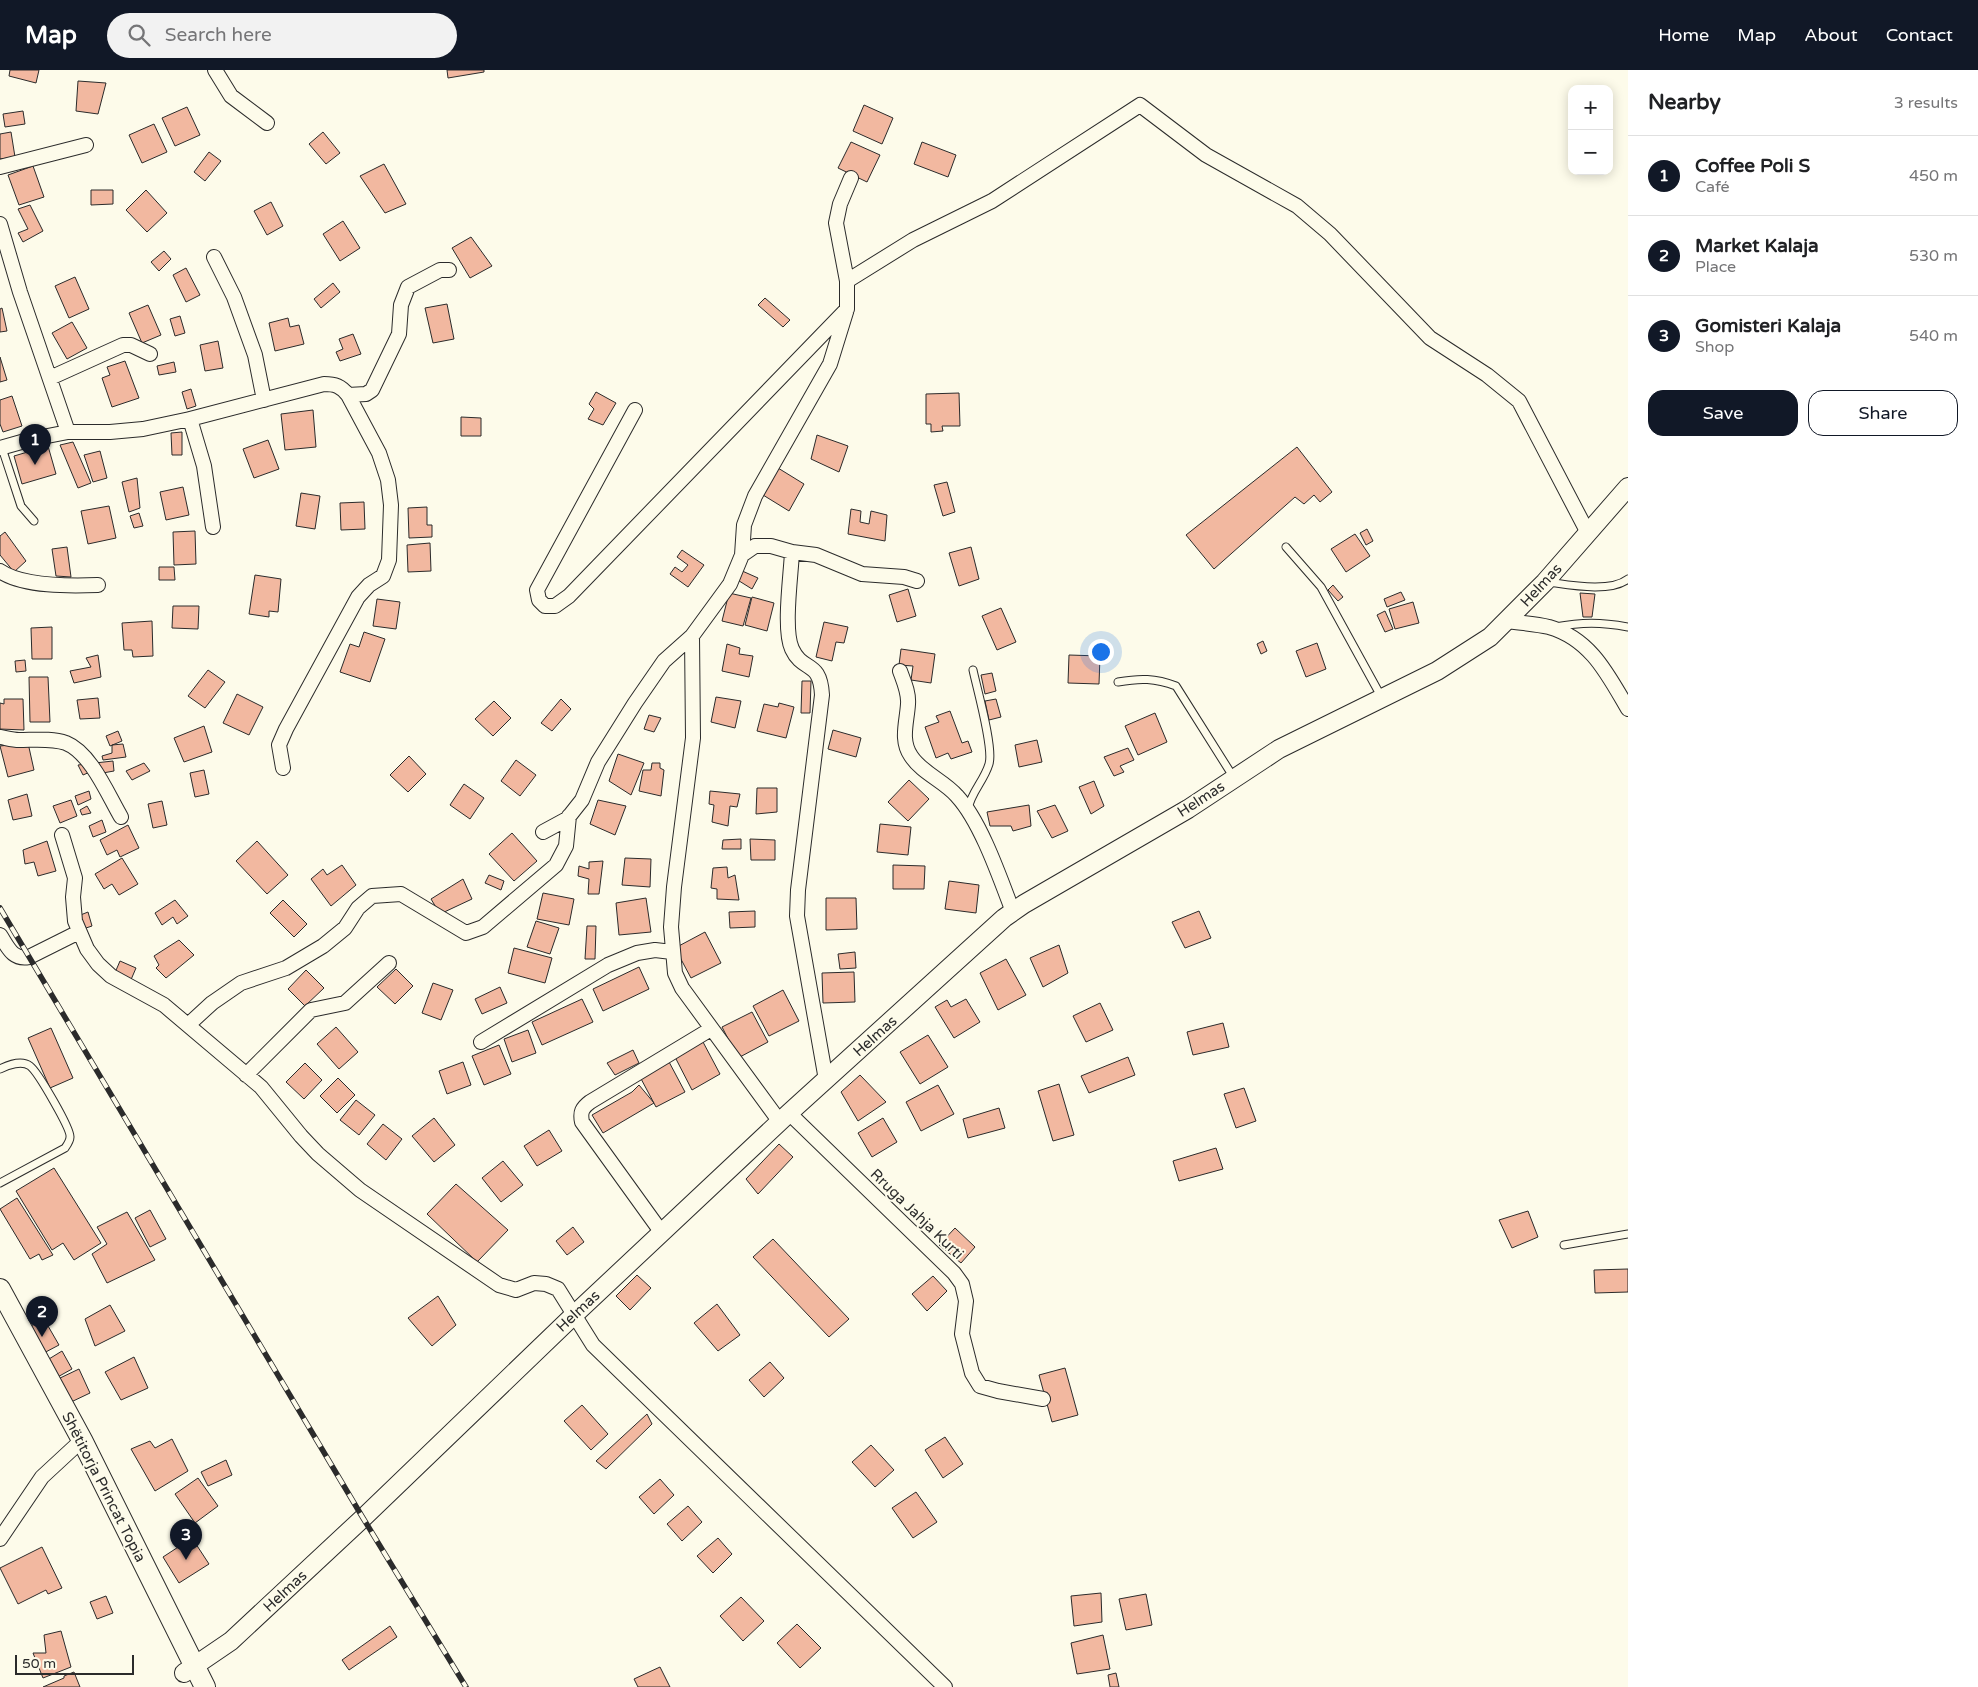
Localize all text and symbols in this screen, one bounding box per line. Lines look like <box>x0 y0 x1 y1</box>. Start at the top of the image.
search box <box>107 13 457 58</box>
text: Map <box>25 21 77 50</box>
icon: search <box>125 21 153 49</box>
text: Search here <box>165 24 272 46</box>
text: Home <box>1658 24 1709 46</box>
text: Map <box>1737 24 1776 46</box>
text: About <box>1804 24 1858 46</box>
text: Contact <box>1886 24 1953 46</box>
map controls <box>1568 85 1613 175</box>
button: + <box>1568 85 1613 130</box>
text: Nearby <box>1648 90 1721 115</box>
text: 3 results <box>1894 93 1958 113</box>
button: − <box>1568 130 1613 175</box>
text: Coffee Poli S <box>1695 155 1810 177</box>
text: 1 <box>1659 166 1669 186</box>
text: 450 m <box>1909 166 1958 186</box>
text: Café <box>1695 177 1730 197</box>
text: Market Kalaja <box>1695 235 1819 257</box>
text: 2 <box>1659 246 1669 266</box>
text: 530 m <box>1909 246 1958 266</box>
text: Place <box>1695 257 1736 277</box>
text: Gomisteri Kalaja <box>1695 315 1841 337</box>
text: 3 <box>1659 326 1669 346</box>
text: 540 m <box>1909 326 1958 346</box>
text: Shop <box>1695 337 1734 357</box>
button: Save <box>1648 390 1798 436</box>
button: Share <box>1808 390 1958 436</box>
pin: 1 <box>19 424 51 465</box>
street label: Helmas <box>1516 560 1566 610</box>
your location <box>1088 639 1114 665</box>
street label: Helmas <box>1174 777 1228 821</box>
street label: Helmas <box>849 1012 901 1060</box>
street label: Rruga Jahja Kurti <box>867 1165 967 1263</box>
street label: Helmas <box>553 1286 603 1336</box>
pin: 2 <box>26 1296 58 1337</box>
street label: Shëtitorja Princat Topia <box>58 1409 150 1565</box>
pin: 3 <box>170 1519 202 1560</box>
street label: Helmas <box>260 1566 310 1616</box>
scale bar <box>15 1652 134 1675</box>
text: 50 m <box>22 1655 56 1672</box>

